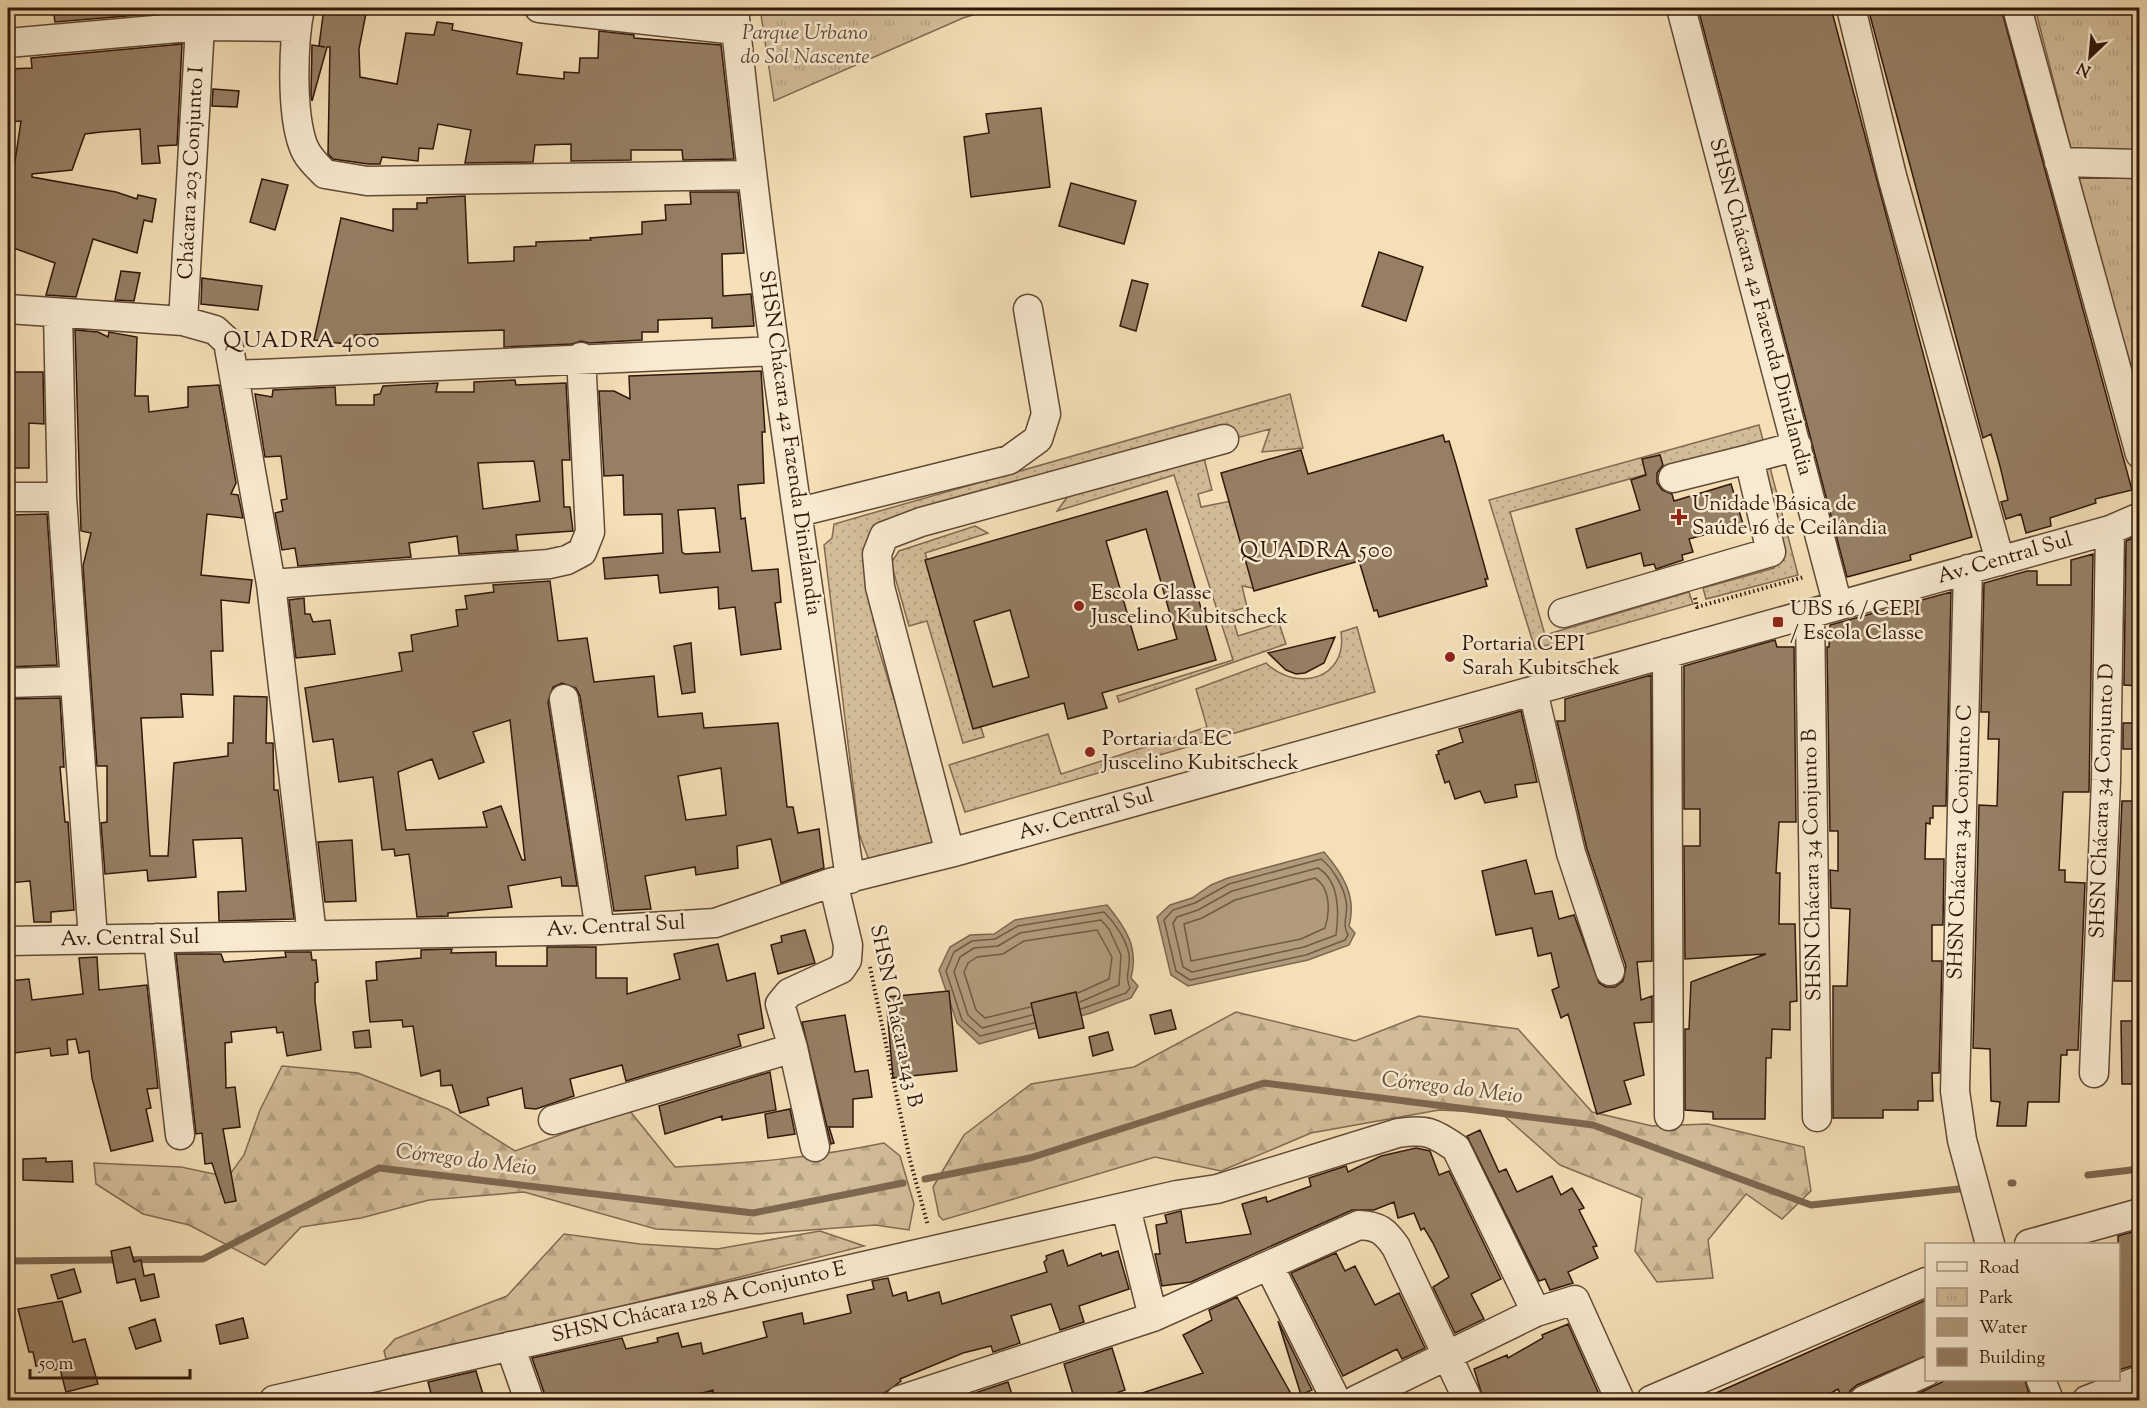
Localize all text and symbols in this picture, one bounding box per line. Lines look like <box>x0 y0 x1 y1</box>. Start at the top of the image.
park label: Parque Urbano do Sol Nascente <box>740 19 870 73</box>
north arrow <box>2060 27 2120 87</box>
text: N <box>2074 55 2095 81</box>
street label: Chácara 203 Conjunto I <box>171 66 213 280</box>
street label: SHSN Chácara 42 Fazenda Dinizlandia <box>1700 135 1820 479</box>
street label: SHSN Chácara 42 Fazenda Dinizlandia <box>750 269 828 618</box>
district label: QUADRA 400 <box>223 326 381 358</box>
place label: Unidade Básica de Saúde 16 de Ceilândia <box>1692 490 1888 544</box>
marker: Unidade Básica de Saúde 16 de Ceilândia <box>1670 508 1688 526</box>
street label: Av. Central Sul <box>1934 525 2076 593</box>
district label: QUADRA 500 <box>1240 536 1394 568</box>
place label: Escola Classe Juscelino Kubitscheck <box>1090 579 1288 633</box>
place label: UBS 16 / CEPI / Escola Classe <box>1790 595 1924 649</box>
marker: Escola Classe Juscelino Kubitscheck <box>1072 599 1086 613</box>
marker: UBS 16 / CEPI / Escola Classe <box>1771 615 1785 629</box>
place label: Portaria CEPI Sarah Kubitschek <box>1462 630 1621 684</box>
marker: Portaria CEPI Sarah Kubitschek <box>1443 650 1457 664</box>
street label: SHSN Chácara 34 Conjunto D <box>2083 663 2123 939</box>
street label: SHSN Chácara 34 Conjunto C <box>1941 704 1981 980</box>
place label: Portaria da EC Juscelino Kubitscheck <box>1101 725 1299 779</box>
street label: SHSN Chácara 34 Conjunto B <box>1796 729 1830 1001</box>
marker: Portaria da EC Juscelino Kubitscheck <box>1083 745 1097 759</box>
street label: Av. Central Sul <box>1015 781 1157 849</box>
street label: Av. Central Sul <box>546 908 687 946</box>
street label: SHSN Chácara 143 B <box>861 922 929 1110</box>
street label: Av. Central Sul <box>60 923 200 955</box>
water label: Córrego do Meio <box>1380 1064 1525 1114</box>
water label: Córrego do Meio <box>394 1136 539 1186</box>
legend <box>1925 1243 2120 1381</box>
street label: SHSN Chácara 128 A Conjunto E <box>549 1254 850 1352</box>
text: Road <box>1979 1256 2019 1282</box>
text: Park <box>1979 1286 2014 1312</box>
text: Water <box>1979 1316 2028 1342</box>
scale bar <box>30 1342 190 1380</box>
text: Building <box>1979 1346 2045 1372</box>
text: 50 m <box>38 1352 74 1378</box>

